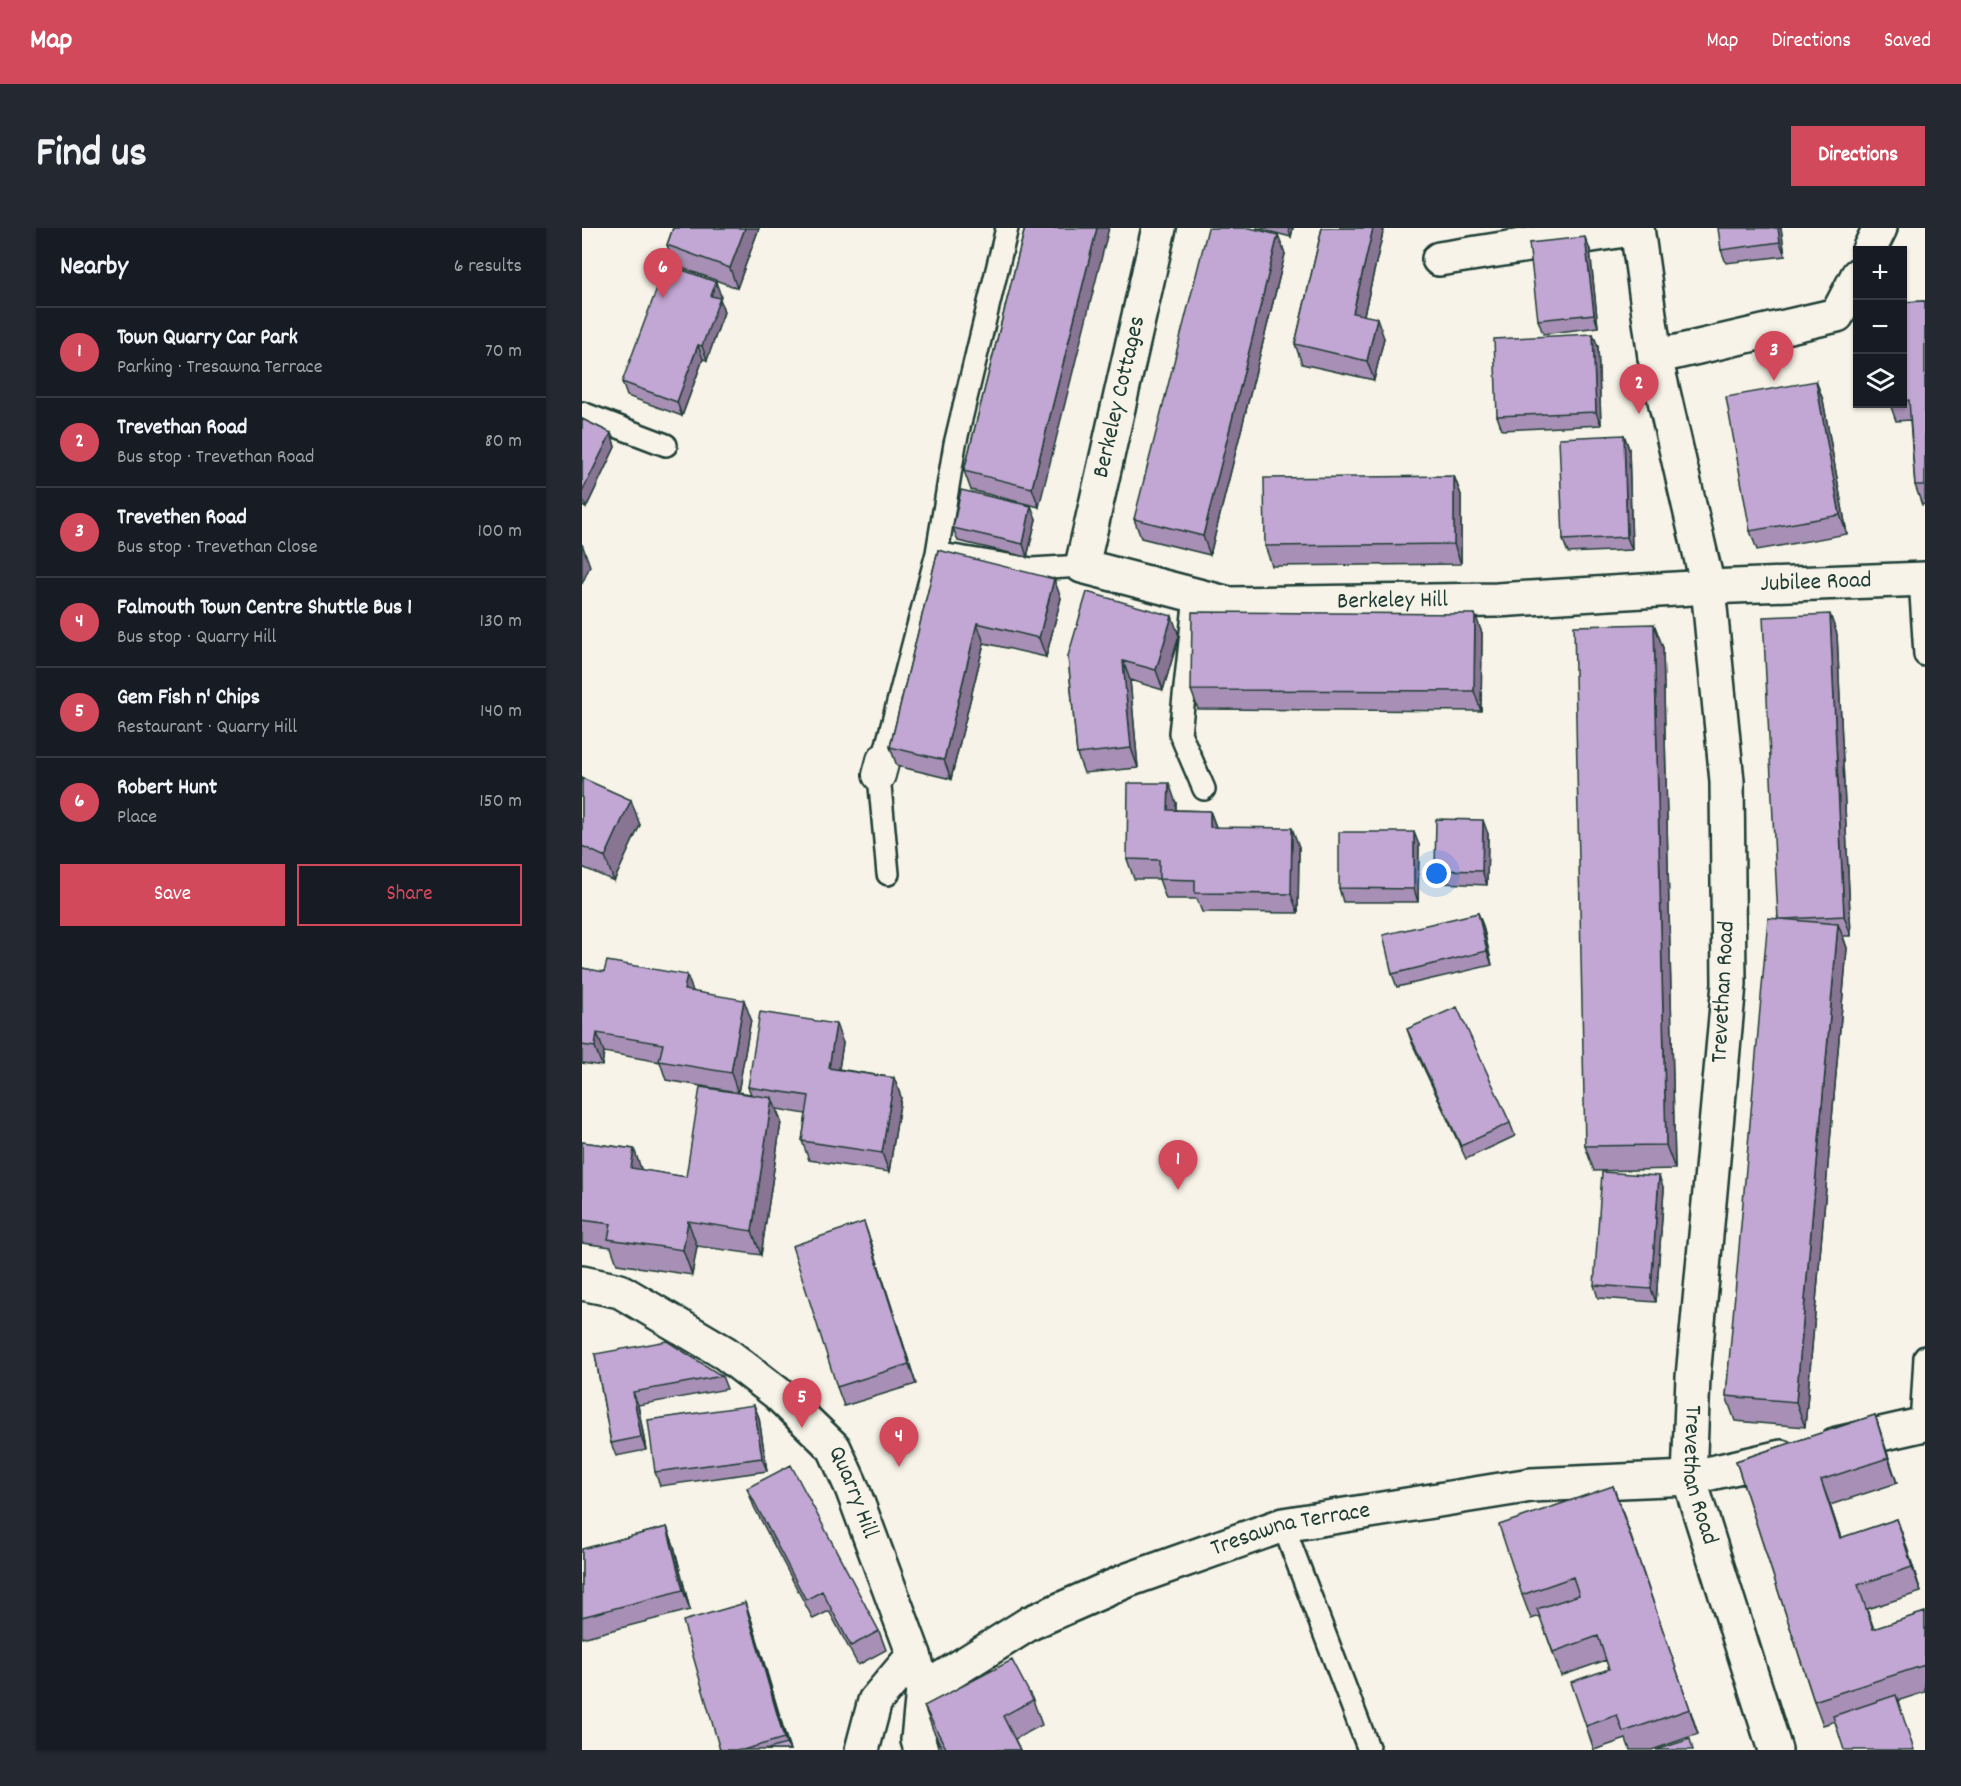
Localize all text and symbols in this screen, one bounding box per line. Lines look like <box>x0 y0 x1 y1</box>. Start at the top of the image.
text: Map <box>30 22 72 62</box>
text: Map <box>1707 27 1738 57</box>
text: Directions <box>1771 27 1851 57</box>
text: Saved <box>1884 27 1931 57</box>
text: Find us <box>36 126 147 186</box>
button: Directions <box>1791 126 1925 186</box>
map controls <box>1853 246 1907 408</box>
button: + <box>1853 246 1907 300</box>
pin: 6 <box>644 248 682 298</box>
text: Nearby <box>60 249 128 286</box>
text: 6 results <box>454 253 522 281</box>
button: − <box>1853 300 1907 354</box>
street label: Berkeley Cottages <box>1085 313 1155 481</box>
text: Town Quarry Car Park <box>117 323 298 354</box>
pin: 3 <box>1754 332 1794 381</box>
text: 1 <box>77 338 82 366</box>
text: 70 m <box>485 338 522 366</box>
text: Parking · Tresawna Terrace <box>117 354 322 382</box>
button: layers <box>1853 354 1907 408</box>
pin: 2 <box>1620 364 1658 414</box>
text: Trevethan Road <box>117 413 247 444</box>
text: 2 <box>75 428 84 456</box>
text: 80 m <box>485 428 522 456</box>
text: Bus stop · Trevethan Road <box>117 444 314 472</box>
text: Trevethen Road <box>117 503 247 534</box>
text: 3 <box>75 518 84 546</box>
text: 100 m <box>478 518 522 546</box>
text: Bus stop · Trevethan Close <box>117 534 318 562</box>
street label: Jubilee Road <box>1760 564 1872 602</box>
street label: Berkeley Hill <box>1337 584 1448 619</box>
text: Falmouth Town Centre Shuttle Bus 1 <box>117 593 412 624</box>
text: 4 <box>75 608 84 636</box>
text: 130 m <box>480 608 522 636</box>
text: Bus stop · Quarry Hill <box>117 624 276 652</box>
text: Gem Fish n' Chips <box>117 683 260 714</box>
text: 5 <box>75 698 84 726</box>
text: 140 m <box>480 698 522 726</box>
text: Restaurant · Quarry Hill <box>117 714 297 742</box>
text: Robert Hunt <box>117 773 217 804</box>
text: 6 <box>75 788 84 816</box>
text: 150 m <box>479 788 522 816</box>
text: Place <box>117 804 157 832</box>
your location <box>1422 859 1451 888</box>
button: Save <box>60 864 285 926</box>
button: Share <box>297 864 522 926</box>
street label: Trevethan Road <box>1703 920 1745 1064</box>
pin: 1 <box>1158 1140 1198 1190</box>
pin: 5 <box>782 1378 822 1428</box>
street label: Trevethan Road <box>1672 1404 1726 1549</box>
pin: 4 <box>880 1418 918 1467</box>
street label: Quarry Hill <box>819 1441 886 1544</box>
street label: Tresawna Terrace <box>1206 1494 1372 1566</box>

